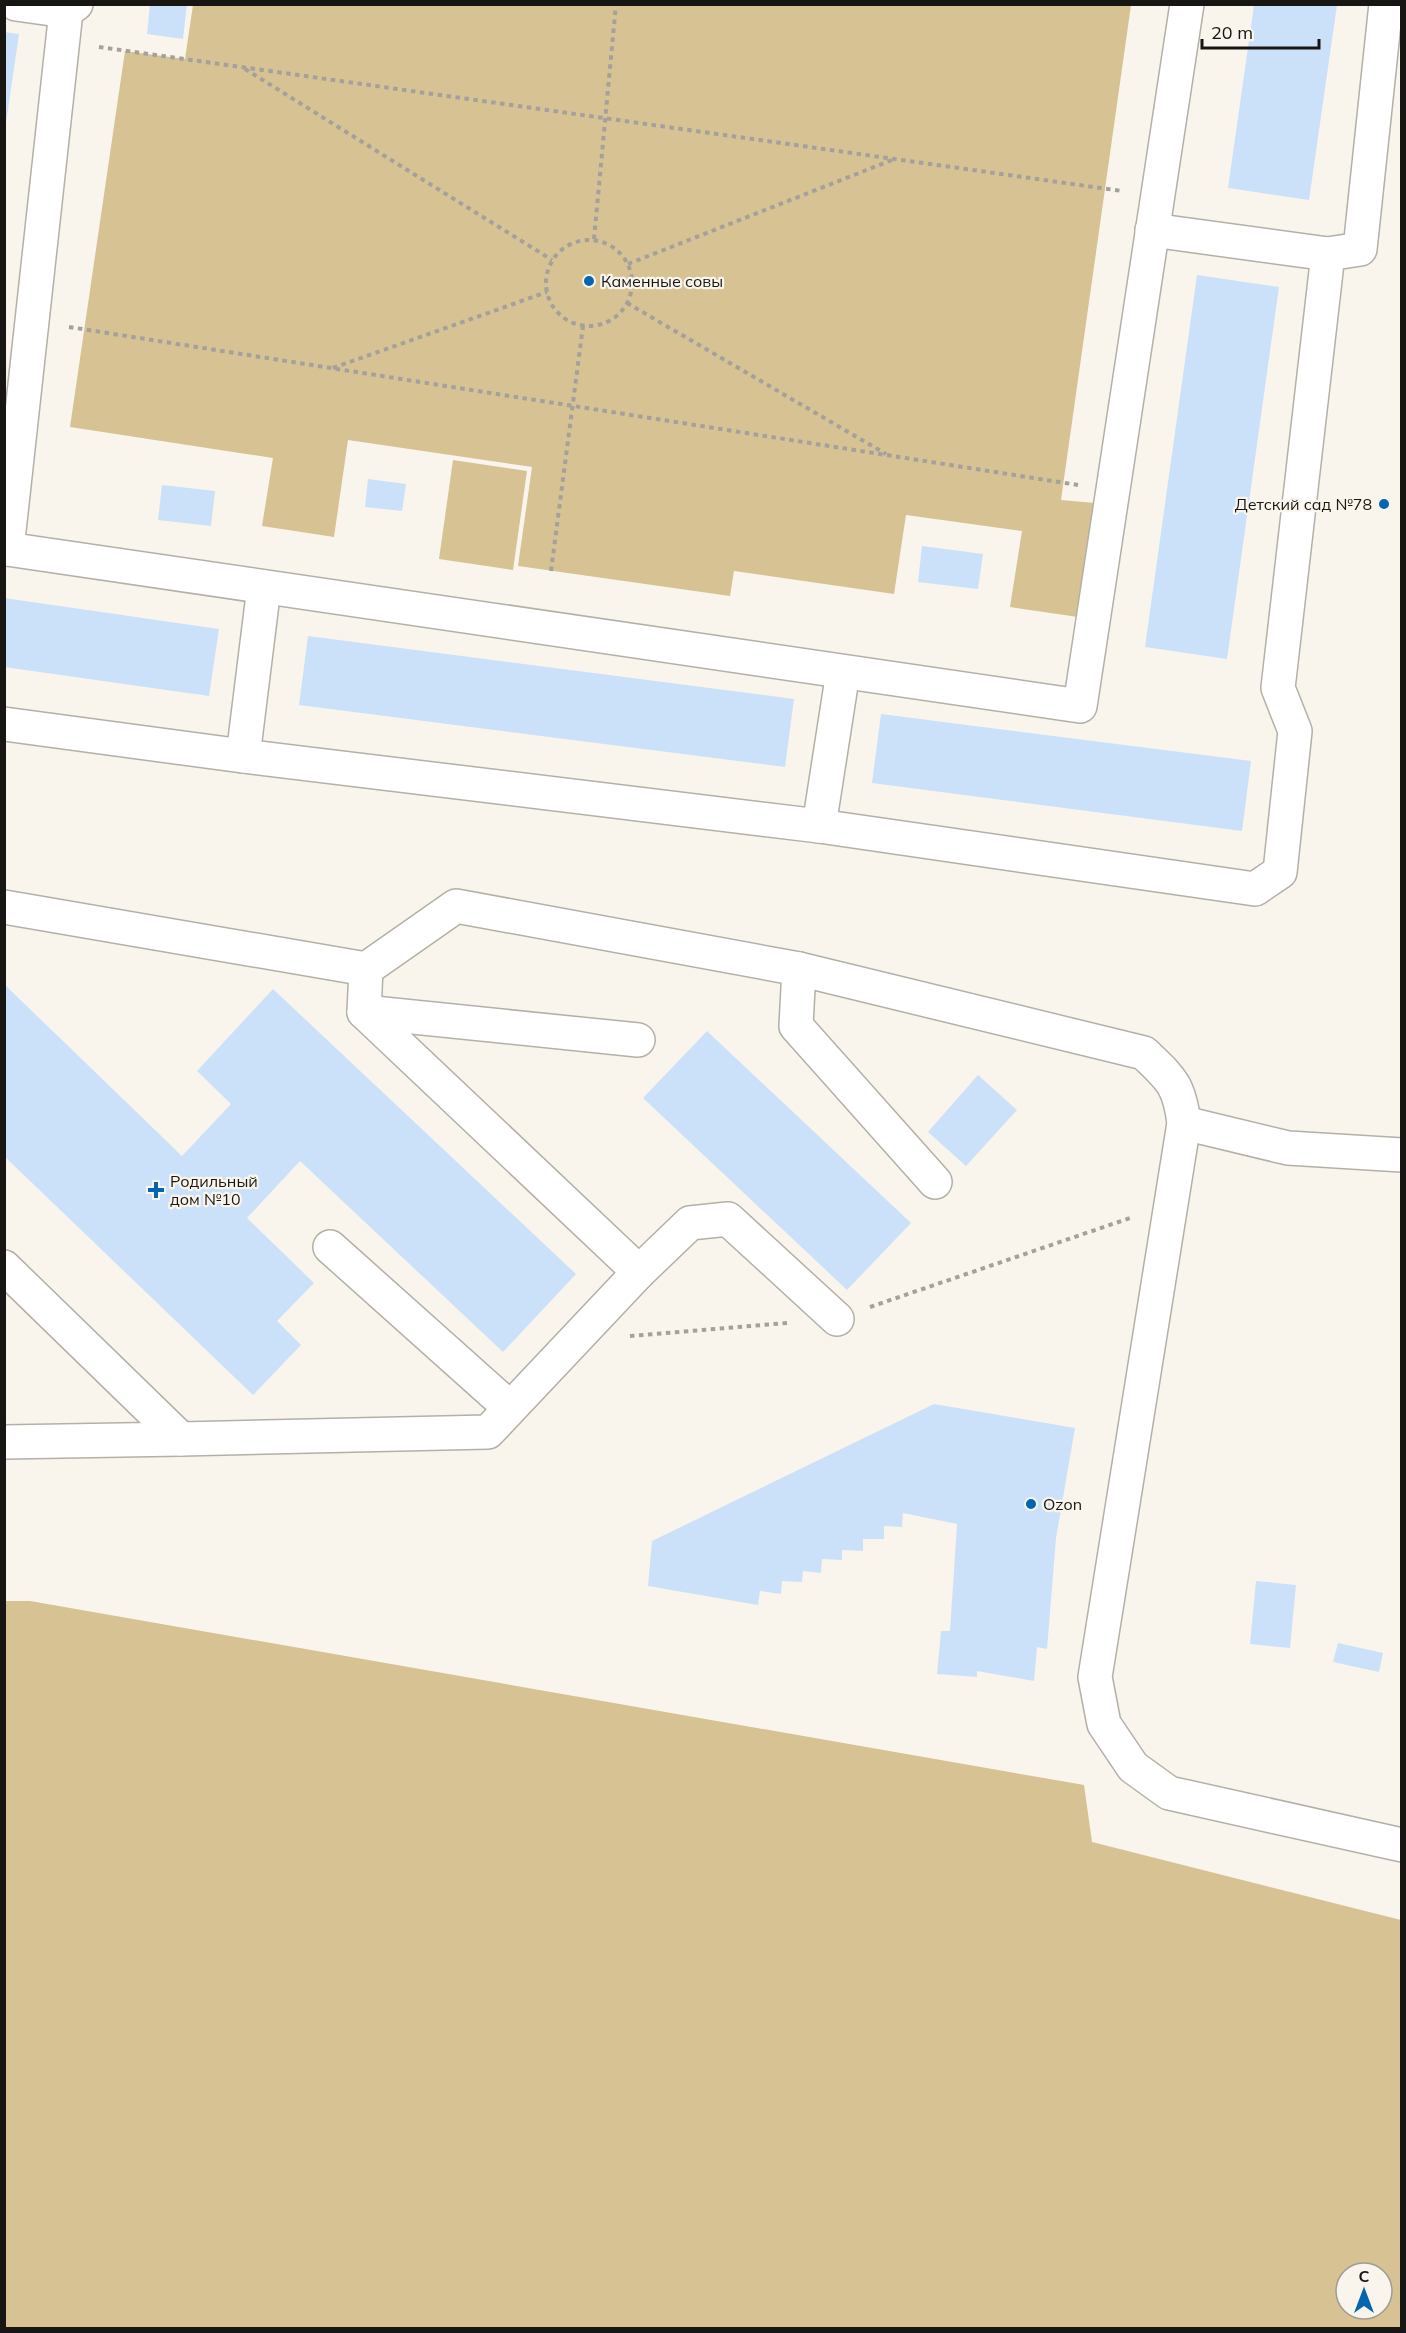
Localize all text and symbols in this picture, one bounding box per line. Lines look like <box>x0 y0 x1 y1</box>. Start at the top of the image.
scale bar <box>1202 12 1319 50</box>
text: 20 m <box>1211 21 1253 44</box>
place label: Каменные совы <box>601 271 723 291</box>
marker: Каменные совы <box>582 274 596 288</box>
place label: Детский сад №78 <box>1235 494 1372 514</box>
marker: Детский сад №78 <box>1377 497 1391 511</box>
place label: Родильный дом №10 <box>170 1171 258 1209</box>
marker: Родильный дом №10 <box>147 1181 165 1199</box>
place label: Ozon <box>1043 1494 1082 1514</box>
marker: Ozon <box>1024 1497 1038 1511</box>
north arrow <box>1334 2261 1394 2321</box>
text: С <box>1359 2266 1370 2286</box>

